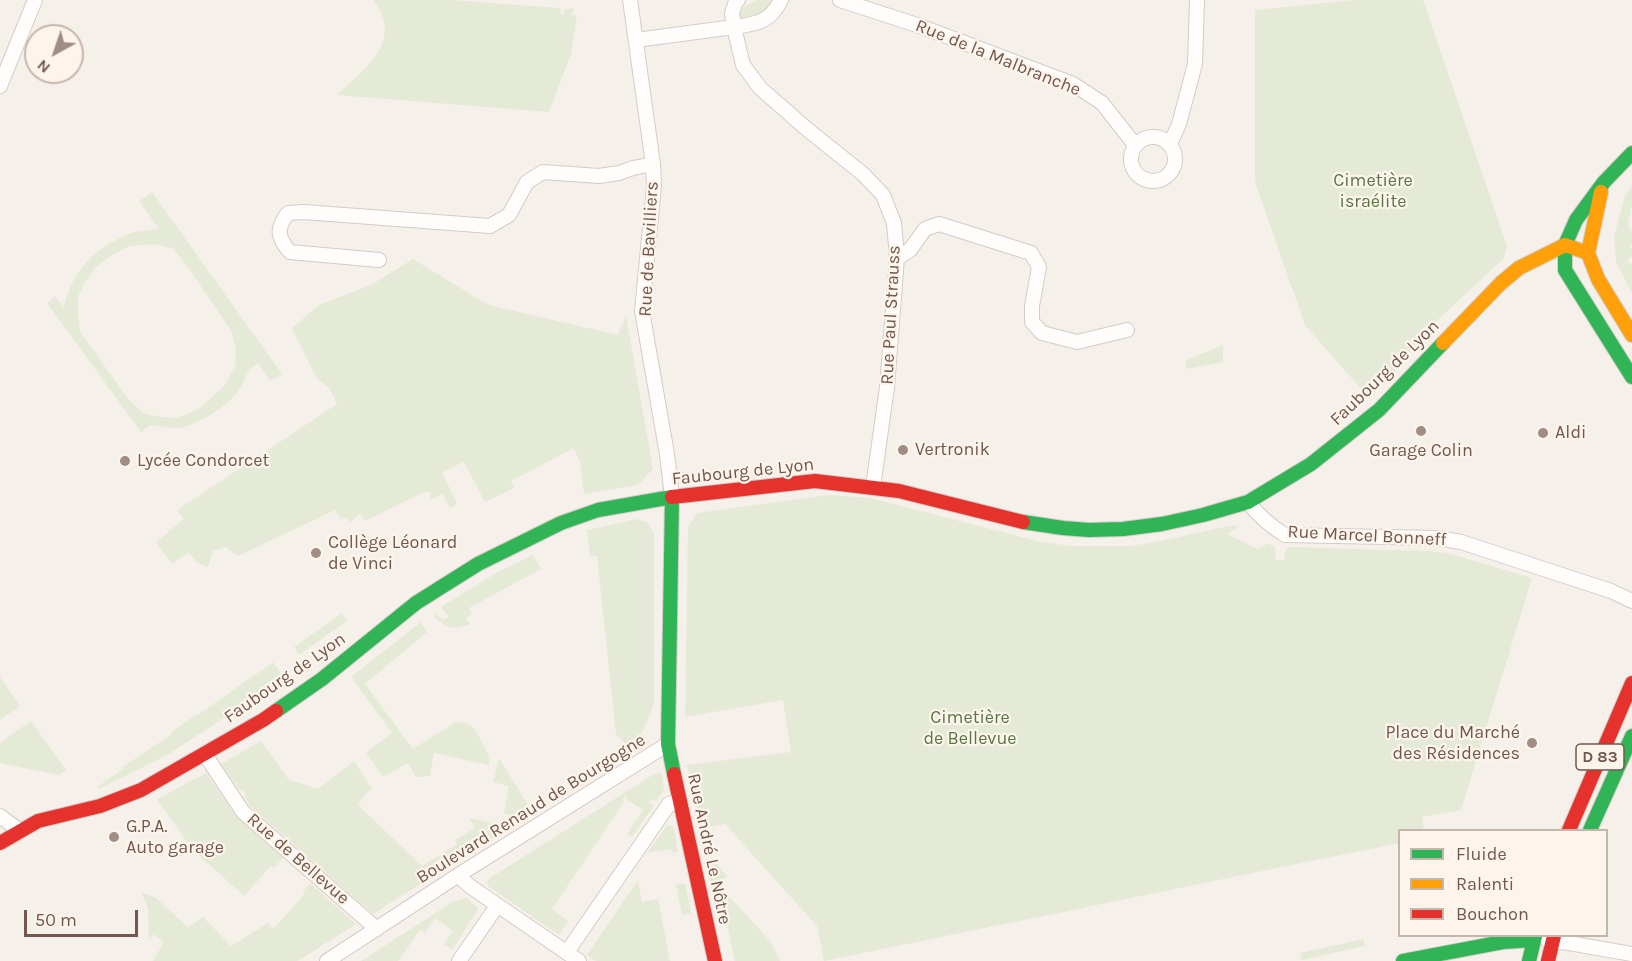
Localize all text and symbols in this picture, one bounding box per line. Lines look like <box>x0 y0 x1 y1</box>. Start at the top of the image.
street label: Rue de la Malbranche <box>912 15 1084 101</box>
north arrow <box>24 24 84 84</box>
text: N <box>33 56 54 78</box>
park label: Cimetière israélite <box>1333 170 1413 213</box>
street label: Rue de Bavilliers <box>635 181 663 317</box>
street label: Rue Paul Strauss <box>877 245 905 385</box>
street label: Faubourg de Lyon <box>1326 316 1444 430</box>
place label: Aldi <box>1555 422 1586 444</box>
marker: Garage Colin <box>1414 424 1428 438</box>
marker: Aldi <box>1536 426 1550 440</box>
place label: Vertronik <box>915 439 990 461</box>
place label: Garage Colin <box>1369 440 1473 462</box>
marker: Vertronik <box>896 443 910 457</box>
place label: Lycée Condorcet <box>137 450 269 472</box>
marker: Lycée Condorcet <box>118 454 132 468</box>
street label: Faubourg de Lyon <box>671 454 815 490</box>
street label: Rue Marcel Bonneff <box>1287 521 1447 551</box>
place label: Collège Léonard de Vinci <box>328 532 457 574</box>
marker: Collège Léonard de Vinci <box>309 546 323 560</box>
street label: Faubourg de Lyon <box>220 628 350 728</box>
park label: Cimetière de Bellevue <box>923 707 1017 750</box>
place label: Place du Marché des Résidences <box>1385 722 1520 764</box>
street label: Boulevard Renaud de Bourgogne <box>412 729 650 889</box>
marker: Place du Marché des Résidences <box>1525 736 1539 750</box>
road number: D 83 <box>1576 744 1624 770</box>
street label: Rue André Le Nôtre <box>682 771 736 927</box>
street label: Rue de Bellevue <box>242 809 354 909</box>
place label: G.P.A. Auto garage <box>126 816 224 858</box>
legend <box>1398 829 1608 937</box>
marker: G.P.A. Auto garage <box>107 830 121 844</box>
text: Fluide <box>1456 843 1507 865</box>
text: Ralenti <box>1456 873 1514 895</box>
scale bar <box>27 898 141 936</box>
text: Bouchon <box>1456 903 1529 925</box>
text: 50 m <box>35 909 77 931</box>

